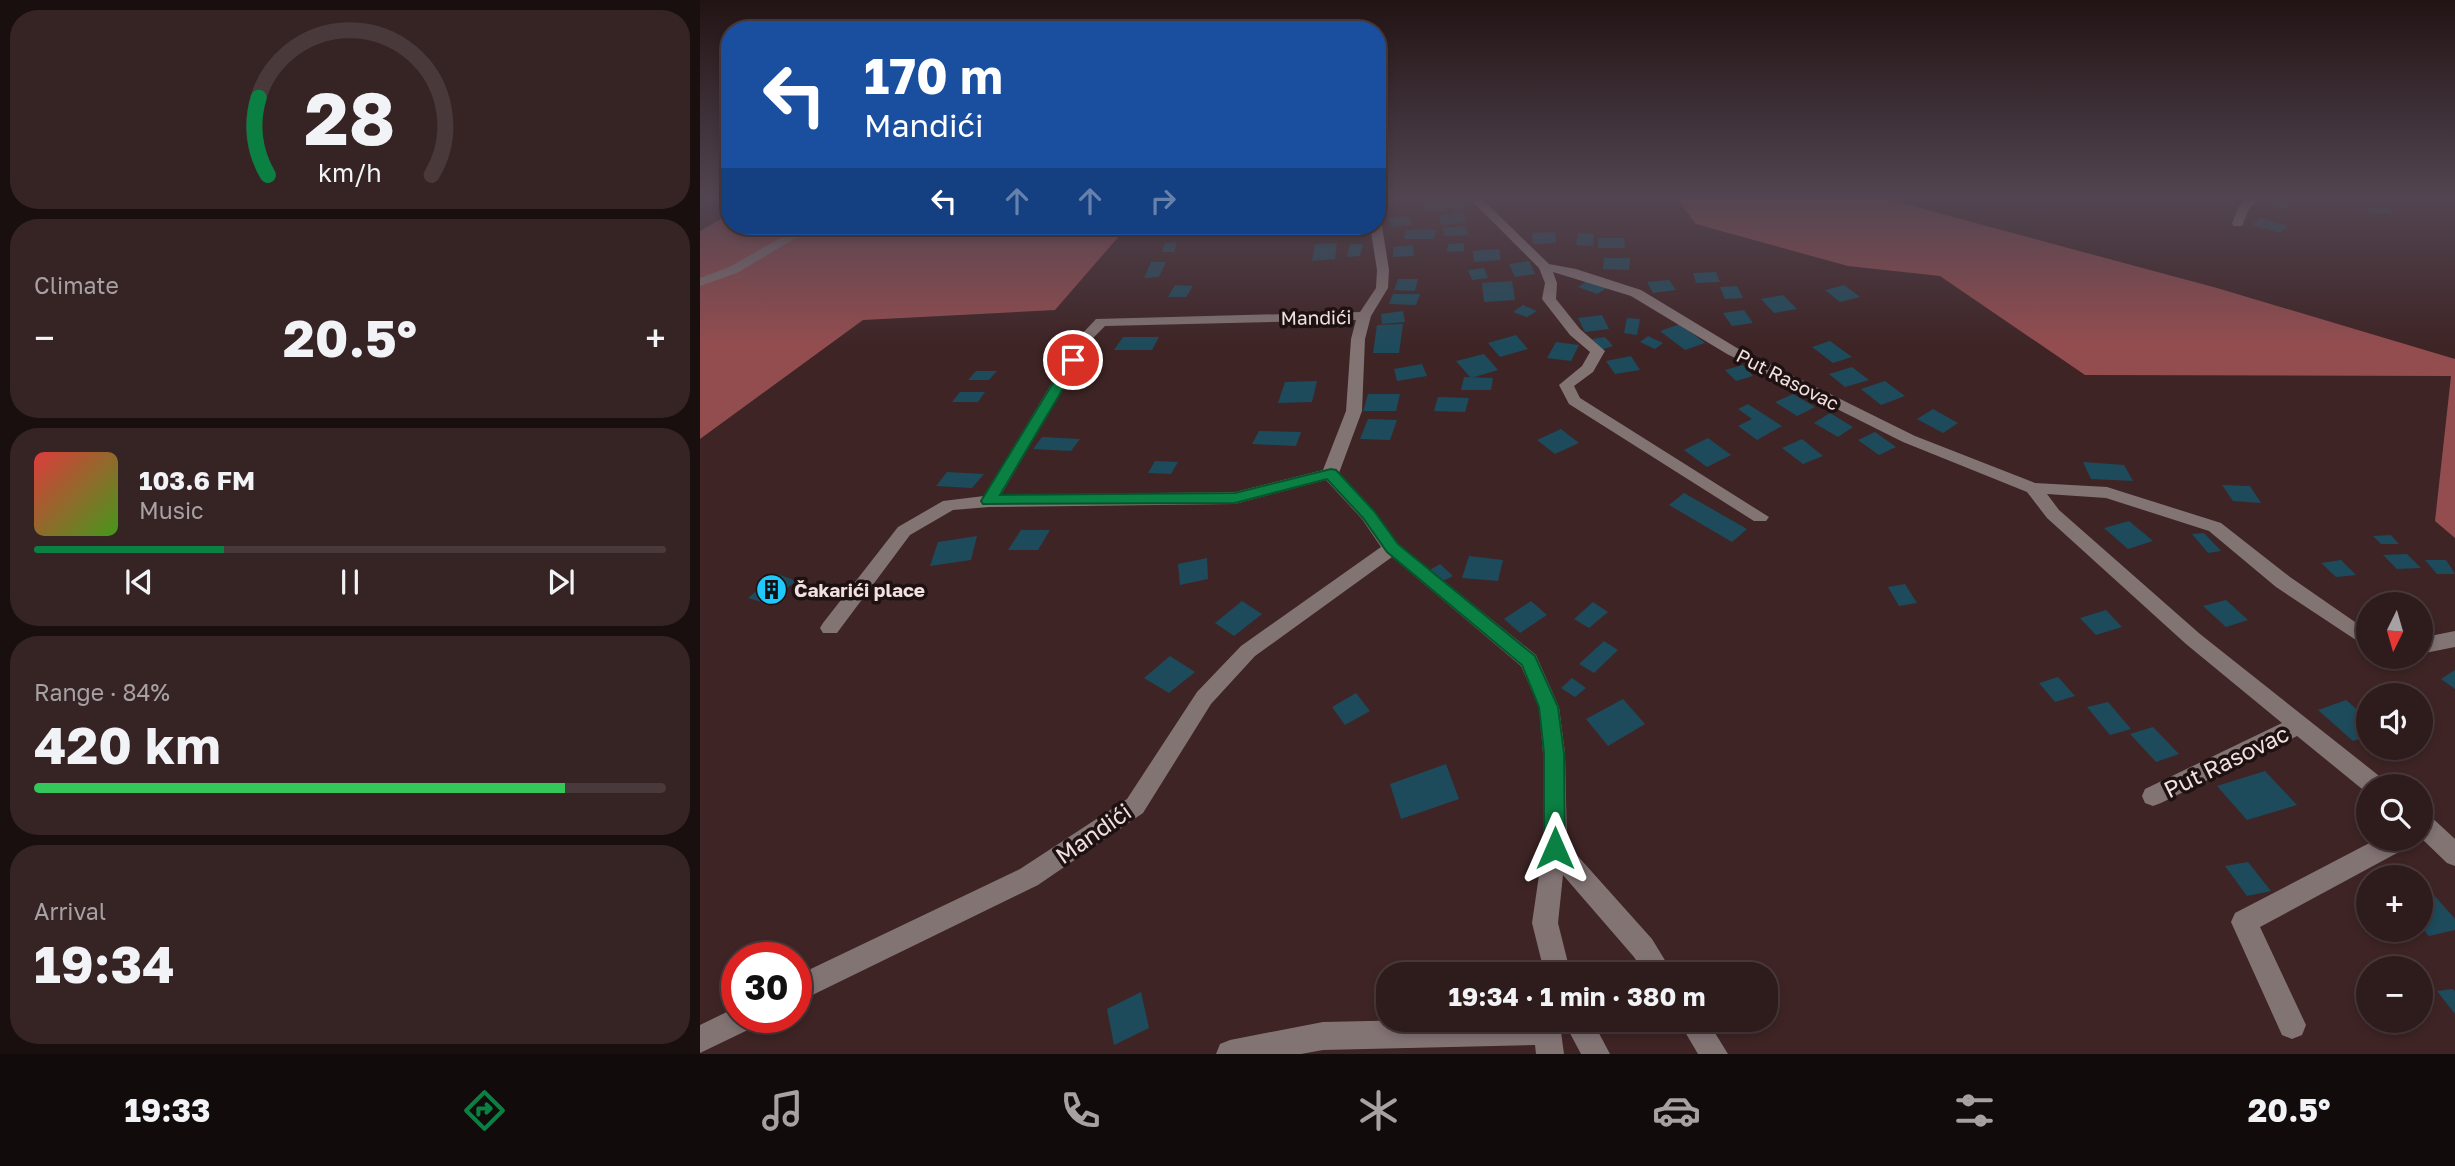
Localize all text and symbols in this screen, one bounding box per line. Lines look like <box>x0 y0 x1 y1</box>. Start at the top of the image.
text: 170 m <box>864 46 1003 105</box>
icon: left <box>749 49 840 140</box>
text: 28 <box>305 75 396 162</box>
text: Mandići <box>864 106 984 144</box>
text: km/h <box>318 157 382 188</box>
icon: left <box>925 182 963 220</box>
icon: ahead <box>998 182 1036 220</box>
icon: ahead <box>1071 182 1109 220</box>
icon: right <box>1144 182 1182 220</box>
text: Climate <box>34 271 119 299</box>
street label: Mandići <box>1280 305 1352 329</box>
text: 20.5° <box>283 306 417 368</box>
text: − <box>34 315 55 360</box>
text: + <box>645 315 666 360</box>
pin <box>1043 330 1103 390</box>
icon: arrive <box>1054 341 1092 379</box>
street label: Put Rasovac <box>1733 343 1843 415</box>
text: 103.6 FM <box>139 465 255 496</box>
text: Music <box>139 496 204 524</box>
icon: previous <box>120 563 158 601</box>
icon: pause <box>331 563 369 601</box>
icon: next <box>542 563 580 601</box>
building icon: Čakarići place <box>754 572 788 606</box>
place label: Čakarići place <box>794 578 925 601</box>
north arrow <box>2356 592 2432 668</box>
map controls <box>2356 592 2433 1033</box>
text: Range · 84% <box>34 678 170 706</box>
button: sound <box>2356 683 2433 760</box>
text: 420 km <box>34 713 221 775</box>
street label: Put Rasovac <box>2159 719 2293 803</box>
button: search <box>2356 774 2433 851</box>
street label: Mandići <box>1050 797 1136 869</box>
position arrow <box>1518 811 1592 885</box>
button: + <box>2356 865 2433 942</box>
text: Arrival <box>34 897 106 925</box>
text: 19:34 <box>34 932 175 994</box>
speed limit sign: 30 <box>721 942 812 1033</box>
button: − <box>2356 956 2433 1033</box>
text: 19:34 · 1 min · 380 m <box>1448 981 1706 1012</box>
icon: directions <box>460 1086 509 1135</box>
icon: music <box>758 1086 807 1135</box>
icon: phone <box>1056 1086 1105 1135</box>
icon: climate <box>1354 1086 1403 1135</box>
icon: car <box>1652 1086 1701 1135</box>
icon: filters <box>1950 1086 1999 1135</box>
text: 19:33 <box>125 1091 211 1129</box>
text: 20.5° <box>2248 1091 2330 1129</box>

